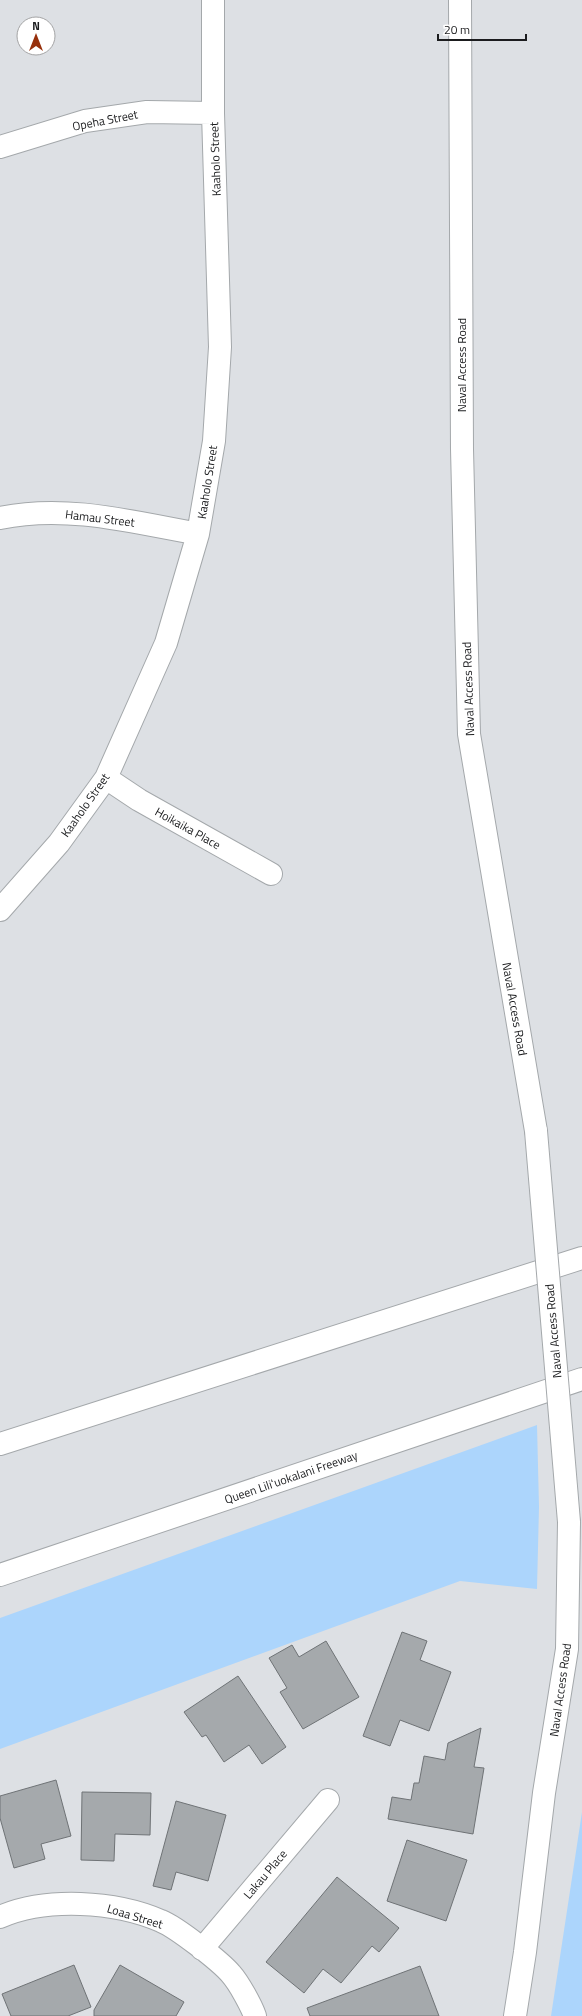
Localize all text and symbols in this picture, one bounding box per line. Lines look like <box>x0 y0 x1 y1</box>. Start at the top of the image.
north arrow <box>16 16 56 56</box>
scale bar <box>438 16 526 42</box>
text: N <box>32 18 40 34</box>
text: 20 m <box>444 20 470 39</box>
street label: Opeha Street <box>71 104 140 136</box>
street label: Kaaholo Street <box>204 121 226 196</box>
street label: Naval Access Road <box>452 318 471 412</box>
street label: Kaaholo Street <box>192 443 222 520</box>
street label: Hamau Street <box>64 504 137 532</box>
street label: Naval Access Road <box>457 641 479 737</box>
street label: Kaaholo Street <box>56 768 115 841</box>
street label: Hoikaika Place <box>152 802 224 854</box>
street label: Naval Access Road <box>497 961 533 1057</box>
street label: Naval Access Road <box>539 1283 567 1379</box>
street label: Queen Liliʻuokalani Freeway <box>222 1445 360 1509</box>
street label: Naval Access Road <box>544 1642 576 1738</box>
street label: Lakau Place <box>239 1845 291 1903</box>
street label: Loaa Street <box>105 1898 166 1934</box>

